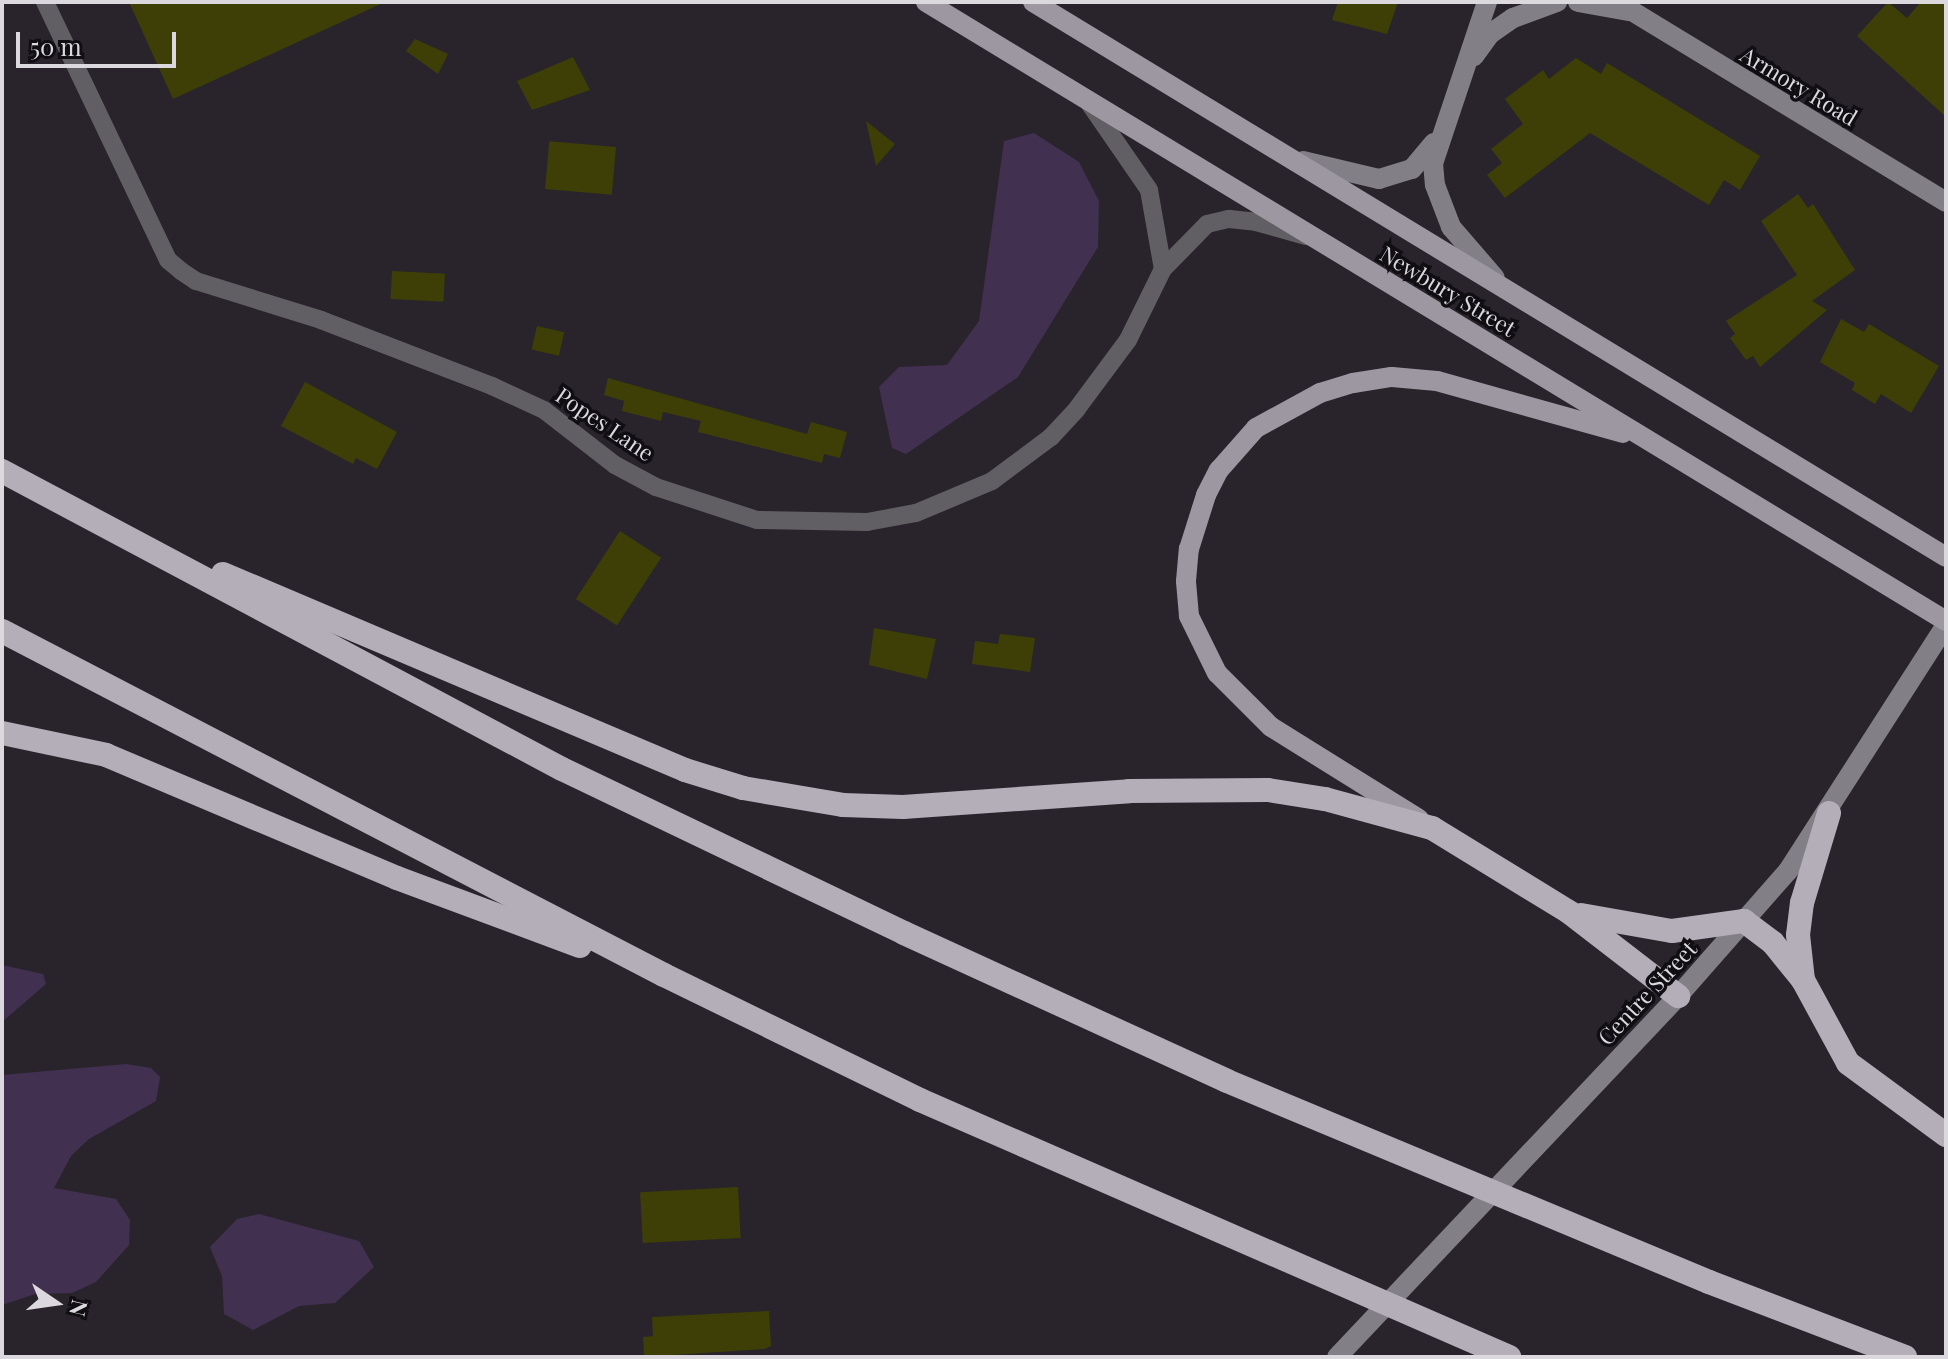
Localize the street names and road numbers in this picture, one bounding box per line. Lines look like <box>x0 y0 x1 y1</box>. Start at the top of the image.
street label: Armory Road <box>1736 41 1862 131</box>
street label: Newbury Street <box>1375 240 1521 342</box>
street label: Popes Lane <box>551 382 659 466</box>
street label: Centre Street <box>1592 936 1702 1050</box>

